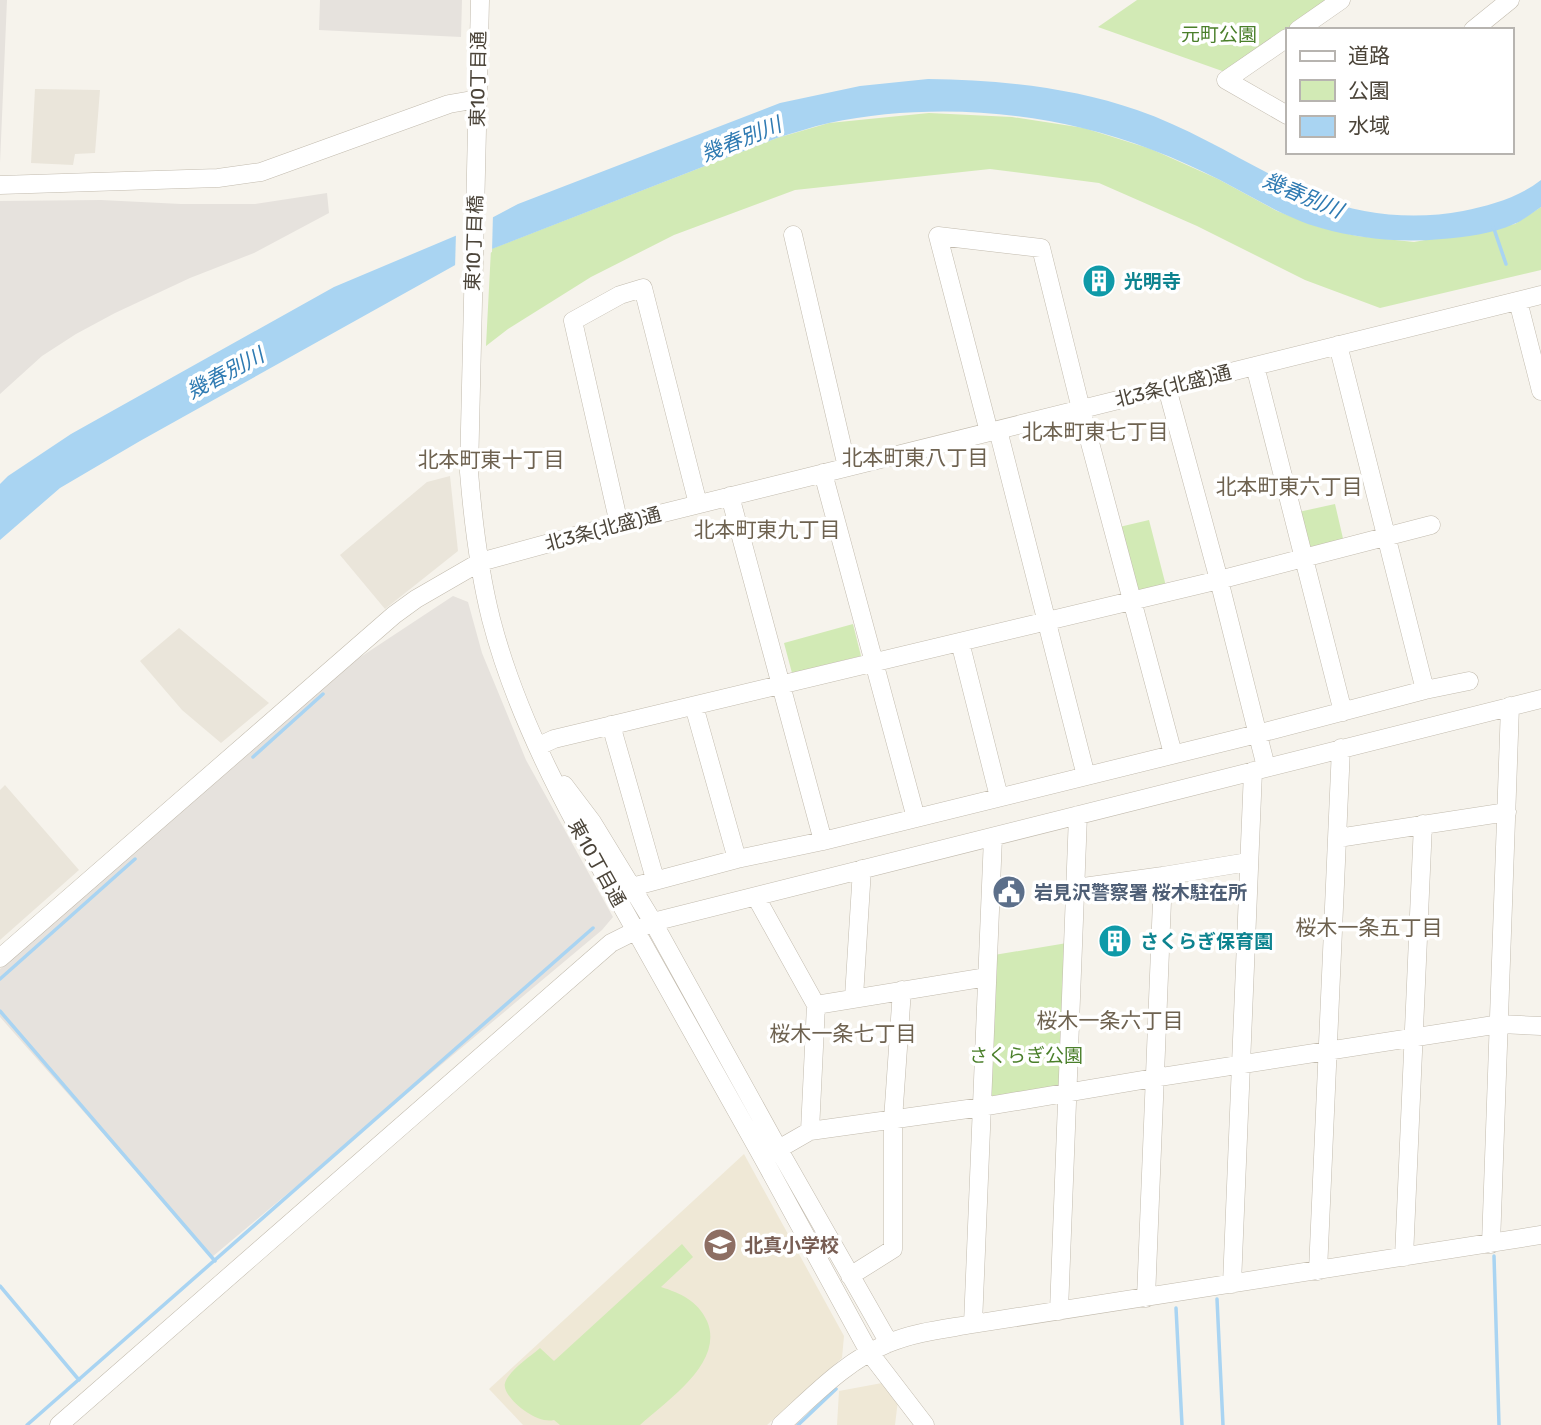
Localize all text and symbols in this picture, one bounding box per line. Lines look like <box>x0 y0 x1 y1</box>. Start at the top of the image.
park label: 元町公園 <box>1181 23 1257 46</box>
legend <box>1286 28 1513 154</box>
street label: 東10丁目通 <box>466 31 490 127</box>
text: 道路 <box>1348 43 1390 68</box>
text: 公園 <box>1348 78 1390 103</box>
water label: 幾春別川 <box>697 111 786 166</box>
text: 水域 <box>1348 113 1390 138</box>
water label: 幾春別川 <box>1259 167 1348 224</box>
street label: 東10丁目橋 <box>461 195 487 291</box>
building icon: 光明寺 <box>1080 262 1118 300</box>
place label: 光明寺 <box>1124 270 1181 293</box>
water label: 幾春別川 <box>182 341 270 404</box>
street label: 北3条(北盛)通 <box>1112 360 1234 412</box>
district label: 北本町東七丁目 <box>1022 419 1169 444</box>
district label: 北本町東八丁目 <box>842 445 989 470</box>
district label: 北本町東十丁目 <box>418 447 565 472</box>
district label: 北本町東六丁目 <box>1216 474 1363 499</box>
street label: 北3条(北盛)通 <box>542 502 664 556</box>
district label: 北本町東九丁目 <box>694 517 841 542</box>
street label: 東10丁目通 <box>564 815 630 911</box>
public building icon: 岩見沢警察署 桜木駐在所 <box>990 873 1028 911</box>
place label: 岩見沢警察署 桜木駐在所 <box>1034 881 1247 904</box>
district label: 桜木一条五丁目 <box>1296 915 1443 940</box>
building icon: さくらぎ保育園 <box>1096 922 1134 960</box>
place label: さくらぎ保育園 <box>1140 930 1273 953</box>
district label: 桜木一条六丁目 <box>1037 1008 1184 1033</box>
district label: 桜木一条七丁目 <box>770 1021 917 1046</box>
park label: さくらぎ公園 <box>969 1044 1083 1067</box>
school or university icon: 北真小学校 <box>701 1226 739 1264</box>
place label: 北真小学校 <box>744 1234 839 1257</box>

